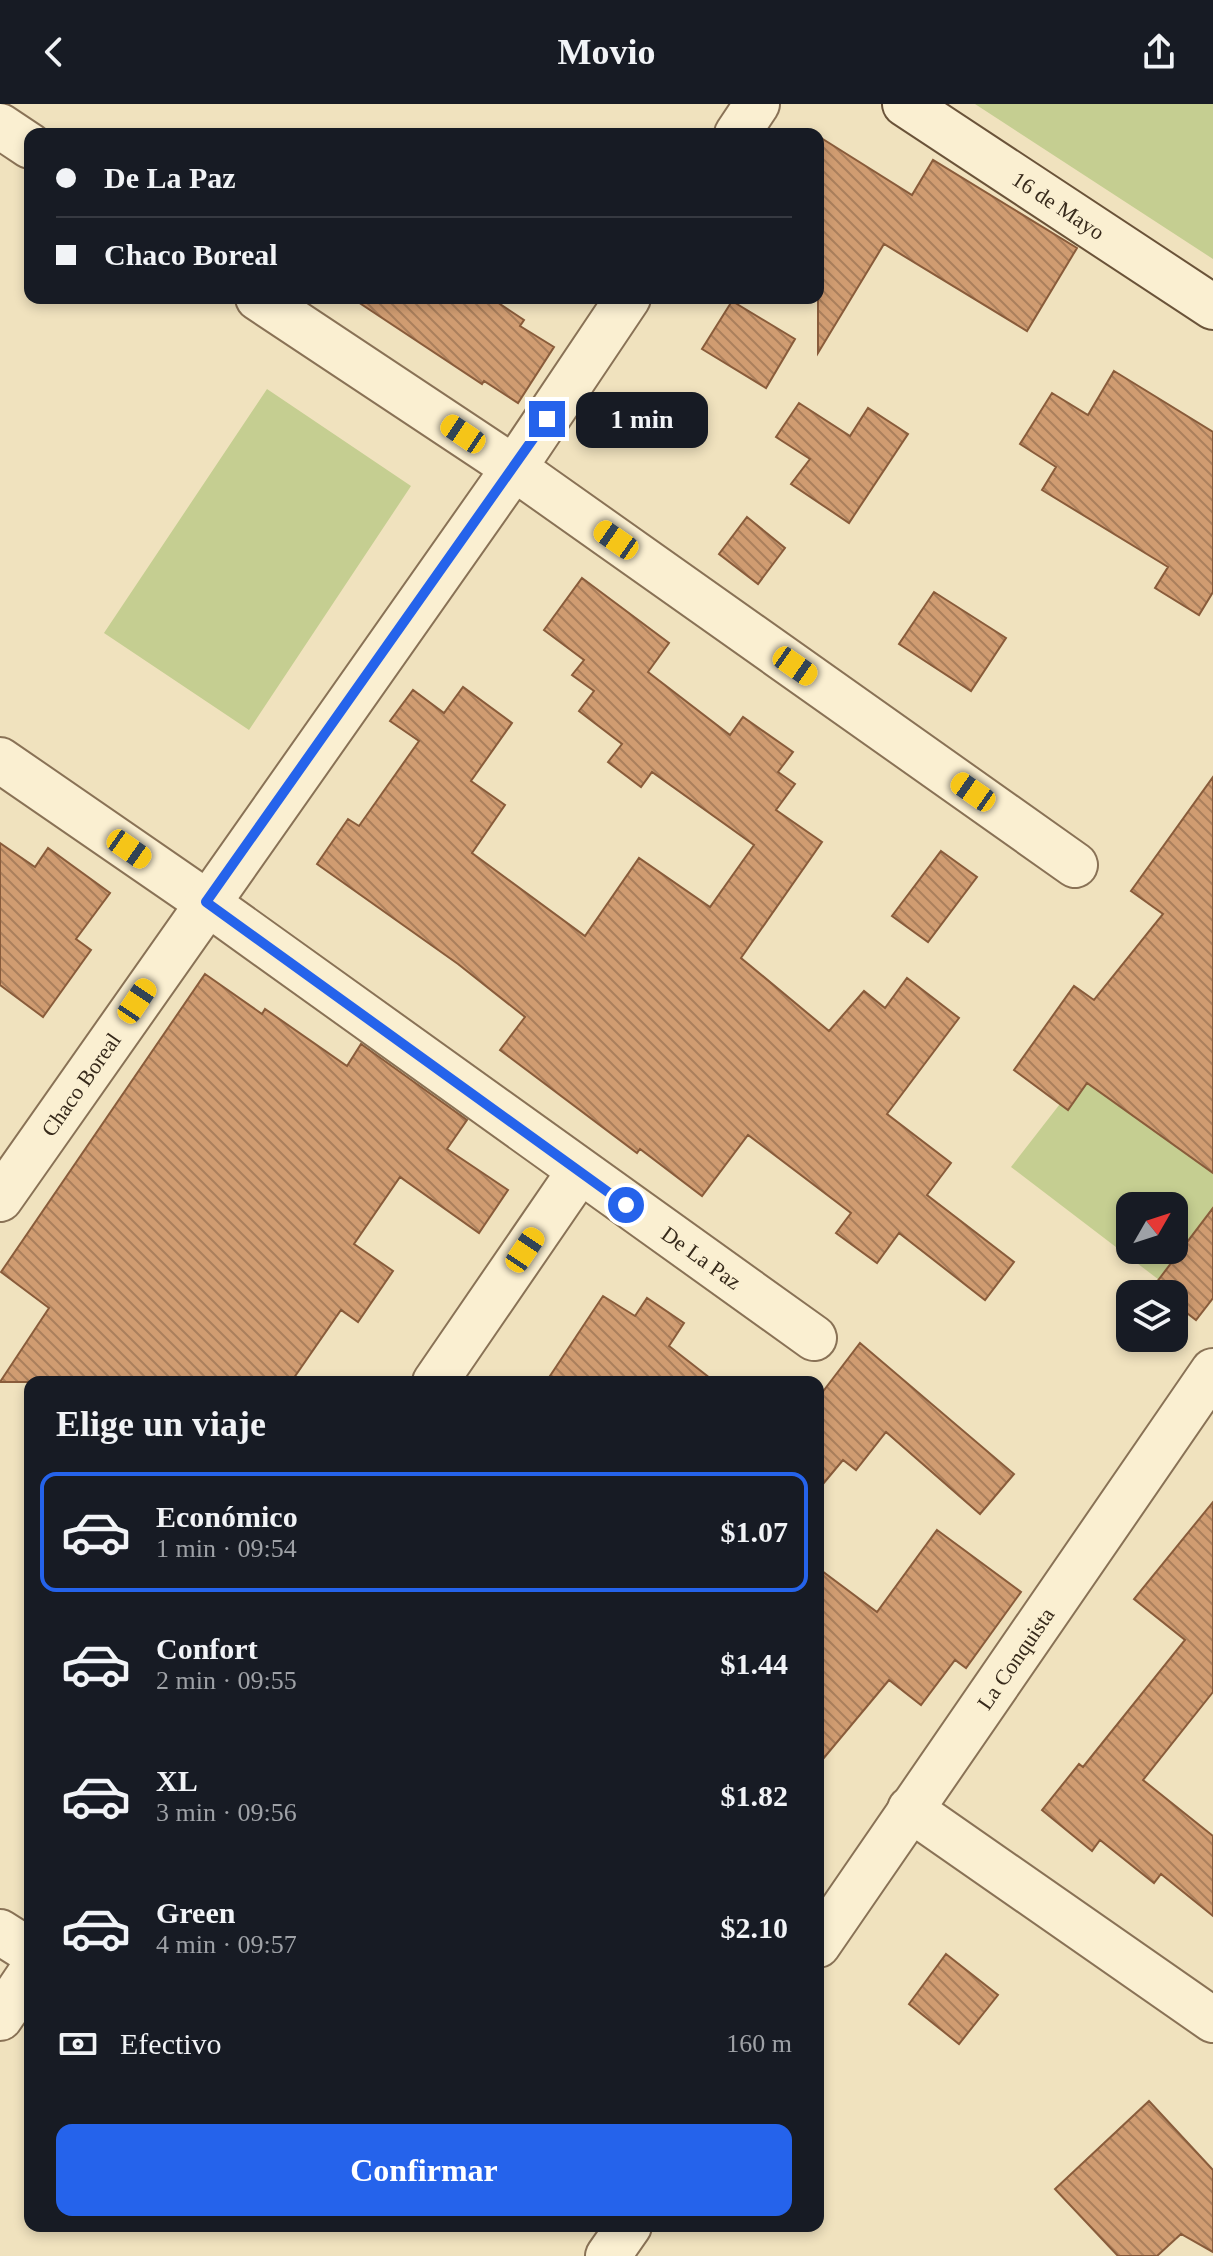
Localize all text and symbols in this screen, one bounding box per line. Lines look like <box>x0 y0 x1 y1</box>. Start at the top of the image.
icon: back <box>32 30 76 74</box>
icon: share <box>1137 30 1181 74</box>
text: Movio <box>558 32 655 72</box>
text: De La Paz <box>104 161 236 194</box>
street label: 16 de Mayo <box>1008 166 1109 245</box>
text: Chaco Boreal <box>104 238 278 271</box>
callout: 1 min <box>575 391 707 447</box>
route end <box>529 401 565 437</box>
text: 1 min <box>611 405 673 434</box>
car <box>436 411 490 457</box>
car <box>589 516 643 564</box>
car <box>768 642 822 690</box>
car <box>946 768 1000 816</box>
car <box>102 825 156 873</box>
car <box>114 974 160 1028</box>
street label: Chaco Boreal <box>36 1028 125 1141</box>
route start <box>608 1187 644 1223</box>
north arrow <box>1116 1192 1188 1264</box>
map controls <box>1116 1192 1188 1352</box>
street label: De La Paz <box>657 1220 746 1294</box>
car <box>502 1223 548 1277</box>
button: layers <box>1116 1280 1188 1352</box>
text: Elige un viaje <box>56 1404 266 1444</box>
icon: car <box>60 1496 132 1568</box>
text: Económico <box>156 1500 298 1533</box>
text: $1.07 <box>721 1515 788 1548</box>
text: 1 min · 09:54 <box>156 1534 297 1563</box>
street label: La Conquista <box>972 1602 1059 1714</box>
icon: car <box>60 1628 132 1700</box>
text: Confort <box>156 1632 258 1665</box>
text: $1.44 <box>721 1647 788 1680</box>
text: 2 min · 09:55 <box>156 1666 297 1695</box>
icon: car <box>60 1760 132 1832</box>
text: XL <box>156 1764 198 1797</box>
text: $1.82 <box>721 1779 788 1812</box>
text: 3 min · 09:56 <box>156 1798 297 1827</box>
icon: car <box>60 1892 132 1964</box>
text: Green <box>156 1896 235 1929</box>
text: $2.10 <box>721 1911 788 1944</box>
text: 4 min · 09:57 <box>156 1930 297 1959</box>
icon: cash <box>56 2022 100 2066</box>
text: Efectivo <box>120 2027 222 2060</box>
text: 160 m <box>726 2029 792 2058</box>
button: Confirmar <box>56 2124 792 2216</box>

